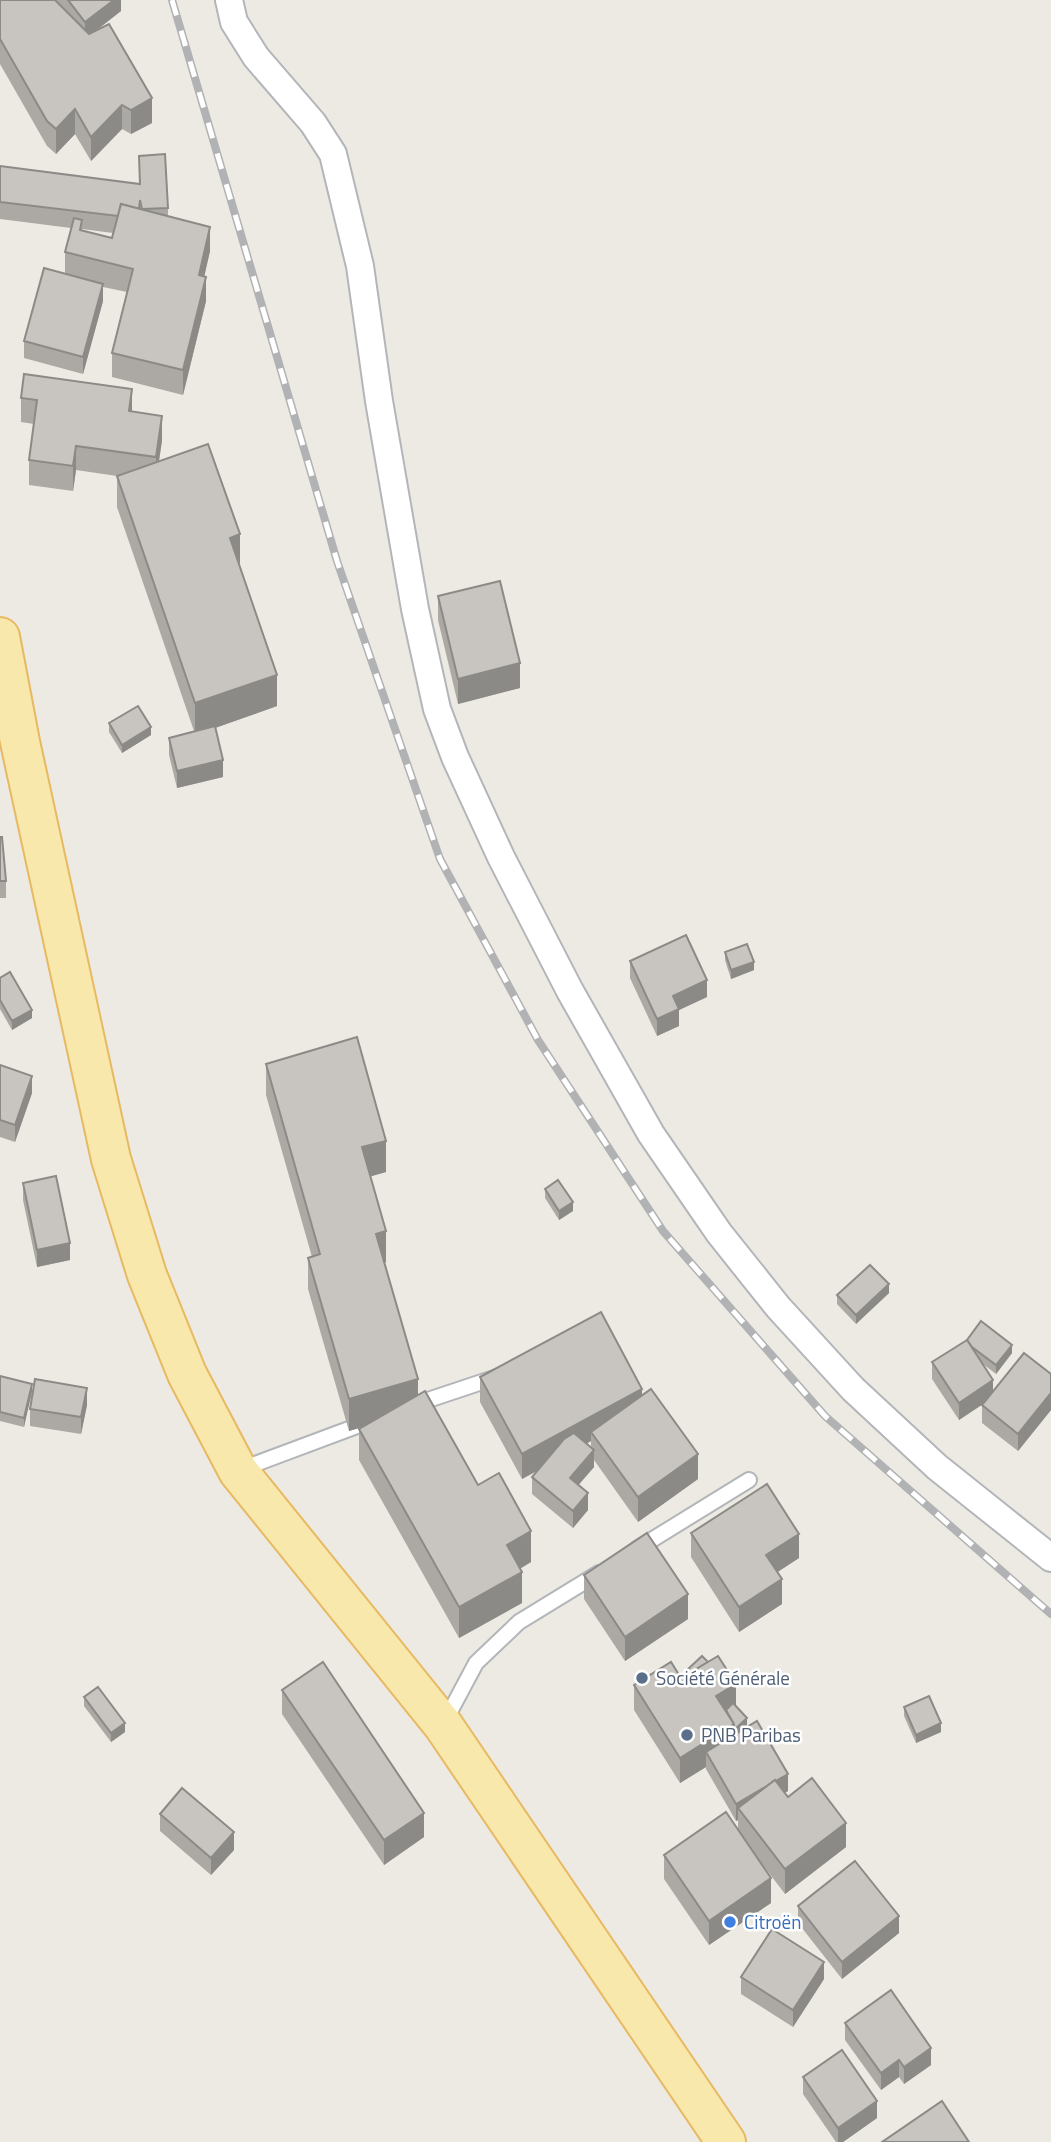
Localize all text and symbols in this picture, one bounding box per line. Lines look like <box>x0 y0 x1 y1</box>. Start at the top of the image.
place label: Société Générale <box>656 1663 790 1692</box>
marker: Société Générale <box>634 1670 650 1686</box>
place label: PNB Paribas <box>701 1720 801 1749</box>
marker: PNB Paribas <box>679 1727 695 1743</box>
place label: Citroën <box>744 1907 801 1936</box>
marker: Citroën <box>722 1914 738 1930</box>

